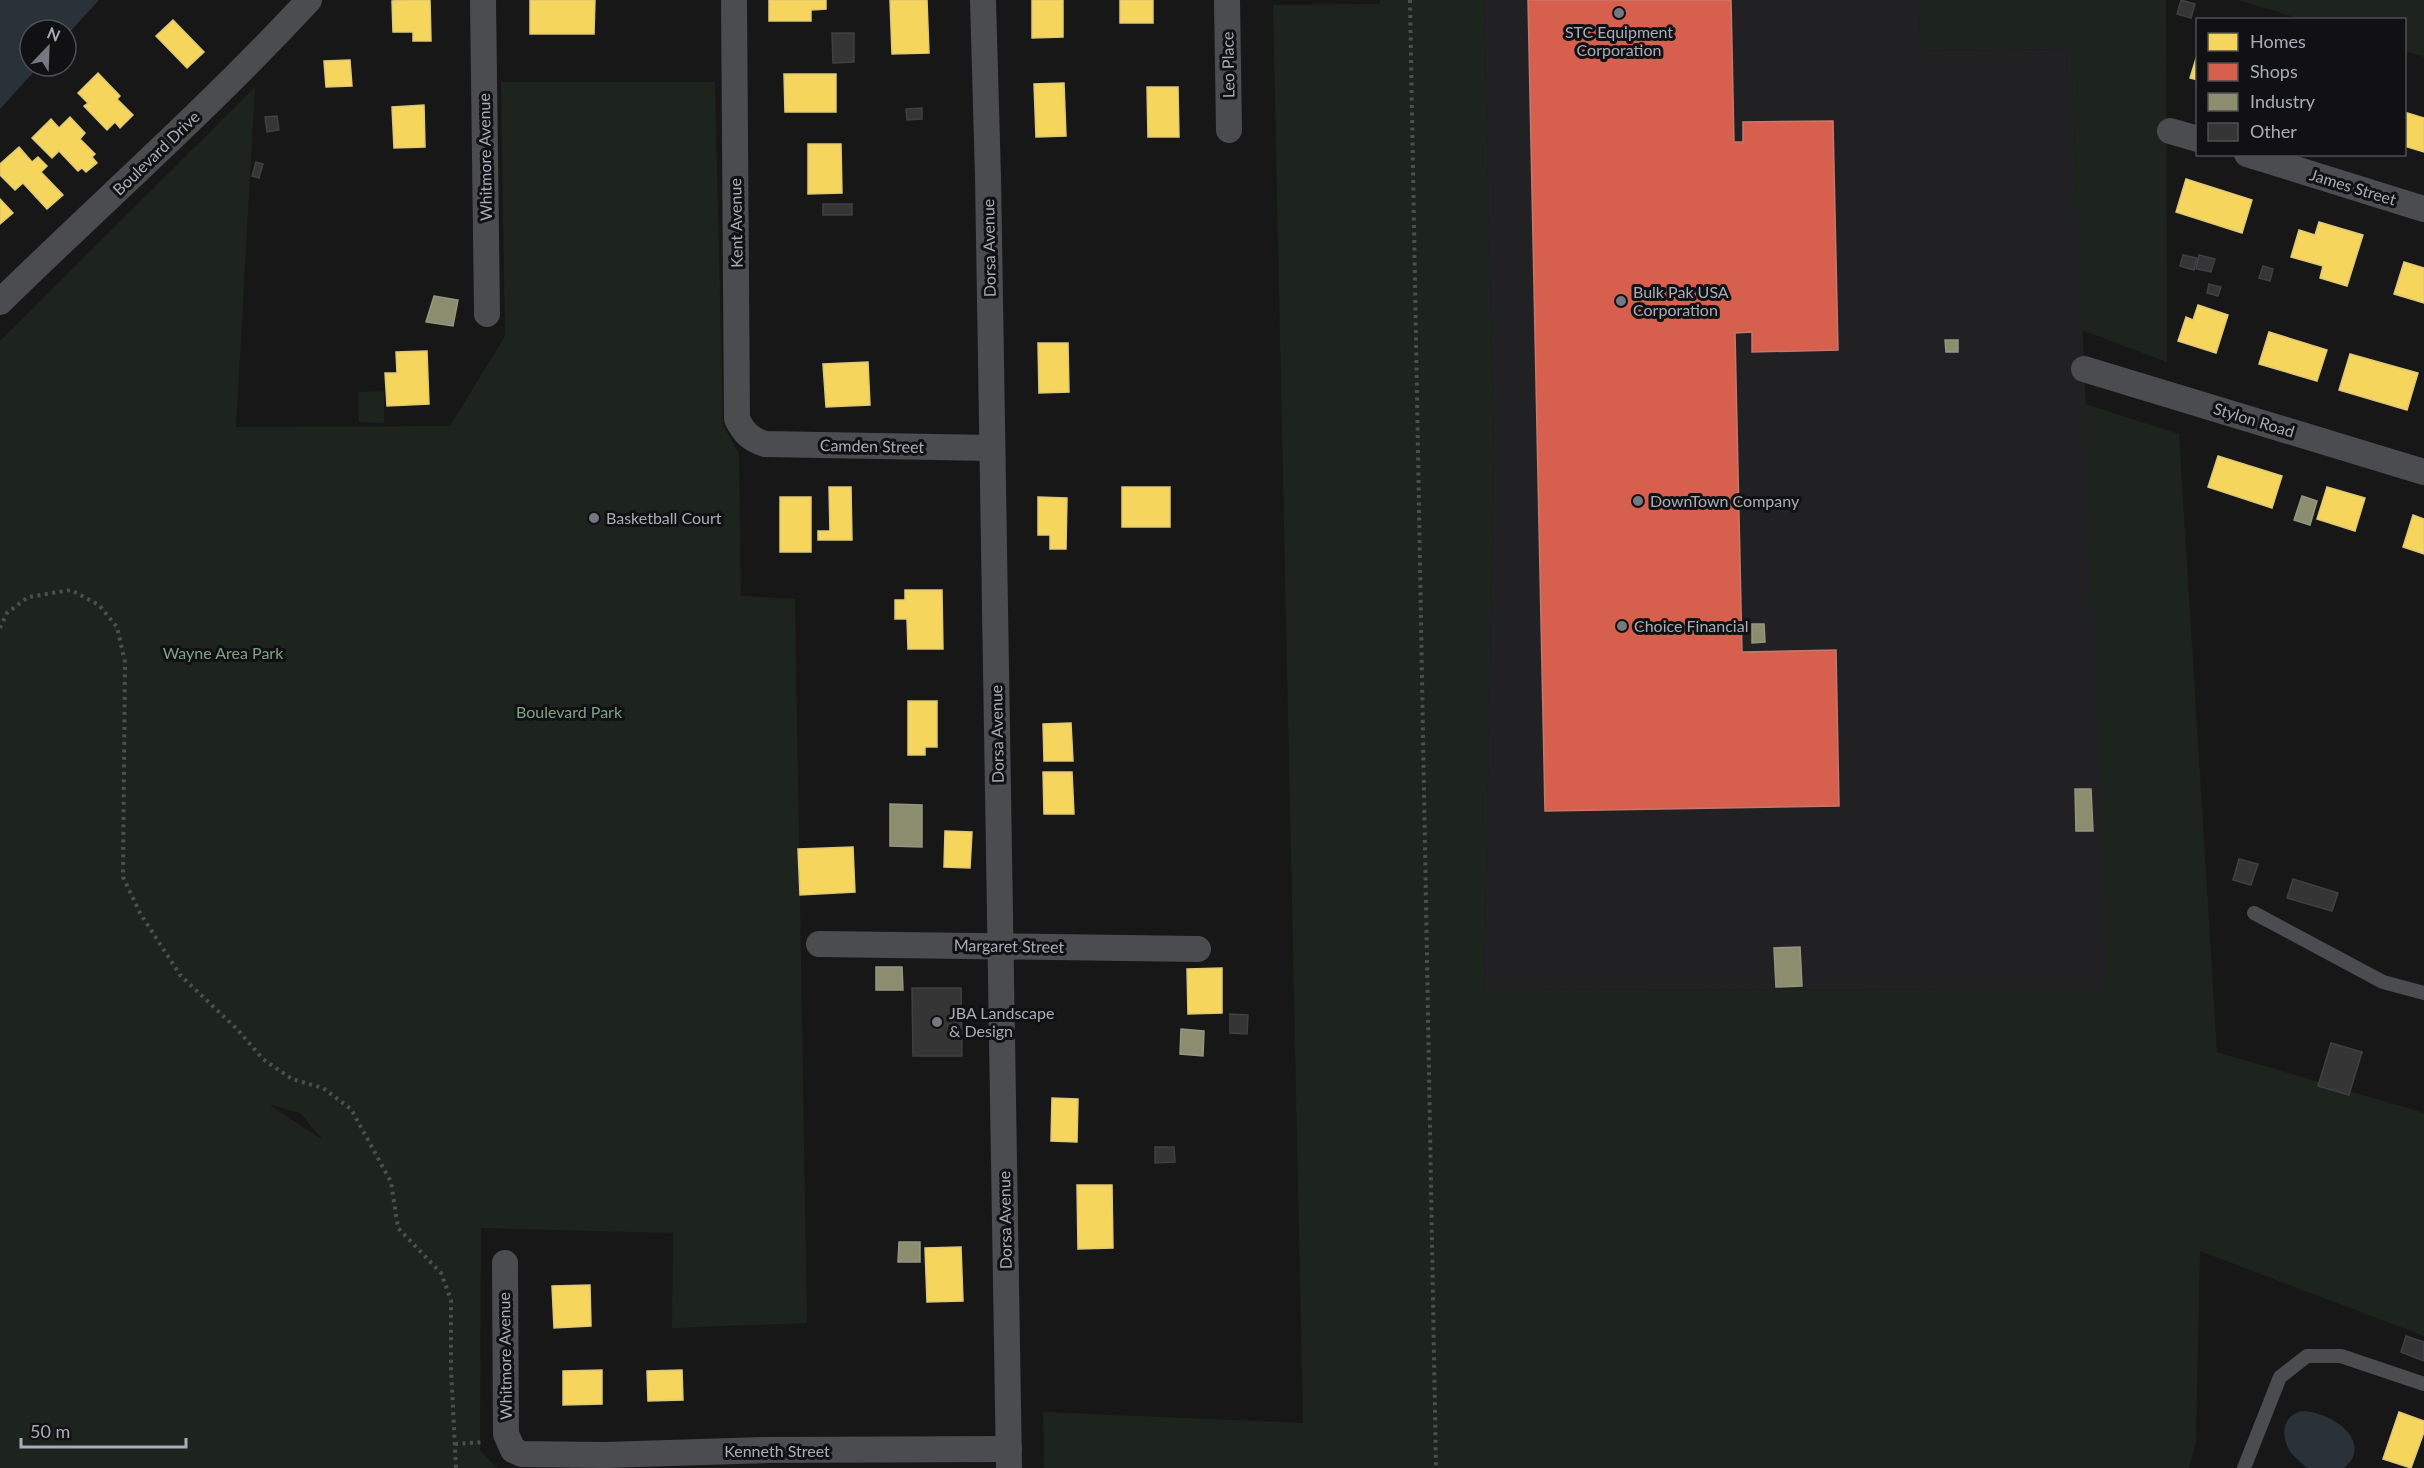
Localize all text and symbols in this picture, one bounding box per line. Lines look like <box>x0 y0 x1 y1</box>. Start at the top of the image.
marker: STC Equipment Corporation <box>1612 6 1626 20</box>
north arrow <box>18 18 78 78</box>
legend <box>2196 18 2406 156</box>
place label: STC Equipment Corporation <box>1565 22 1673 59</box>
text: N <box>45 23 63 45</box>
text: Homes <box>2250 30 2306 52</box>
street label: Leo Place <box>1217 32 1238 98</box>
text: Shops <box>2250 60 2298 82</box>
text: Industry <box>2250 90 2316 112</box>
street label: Whitmore Avenue <box>474 93 495 221</box>
street label: Boulevard Drive <box>108 107 203 199</box>
text: Other <box>2250 120 2297 142</box>
street label: James Street <box>2308 164 2399 209</box>
street label: Kent Avenue <box>725 178 746 268</box>
street label: Dorsa Avenue <box>978 199 999 297</box>
place label: Bulk Pak USA Corporation <box>1633 282 1729 319</box>
marker: Bulk Pak USA Corporation <box>1614 294 1628 308</box>
street label: Stylon Road <box>2211 398 2297 441</box>
street label: Camden Street <box>820 435 925 456</box>
place label: DownTown Company <box>1650 491 1800 510</box>
marker: DownTown Company <box>1631 494 1645 508</box>
place label: Basketball Court <box>606 508 722 527</box>
marker: Basketball Court <box>587 511 601 525</box>
place label: Choice Financial <box>1634 616 1748 635</box>
marker: Choice Financial <box>1615 619 1629 633</box>
park label: Wayne Area Park <box>163 643 284 662</box>
street label: Dorsa Avenue <box>986 685 1007 783</box>
park label: Boulevard Park <box>516 702 623 721</box>
street label: Margaret Street <box>954 935 1065 956</box>
place label: JBA Landscape & Design <box>949 1003 1054 1040</box>
marker: JBA Landscape & Design <box>930 1015 944 1029</box>
street label: Dorsa Avenue <box>994 1171 1015 1269</box>
street label: Whitmore Avenue <box>494 1292 515 1420</box>
scale bar <box>21 1411 186 1449</box>
text: 50 m <box>30 1420 70 1442</box>
street label: Kenneth Street <box>724 1441 830 1460</box>

